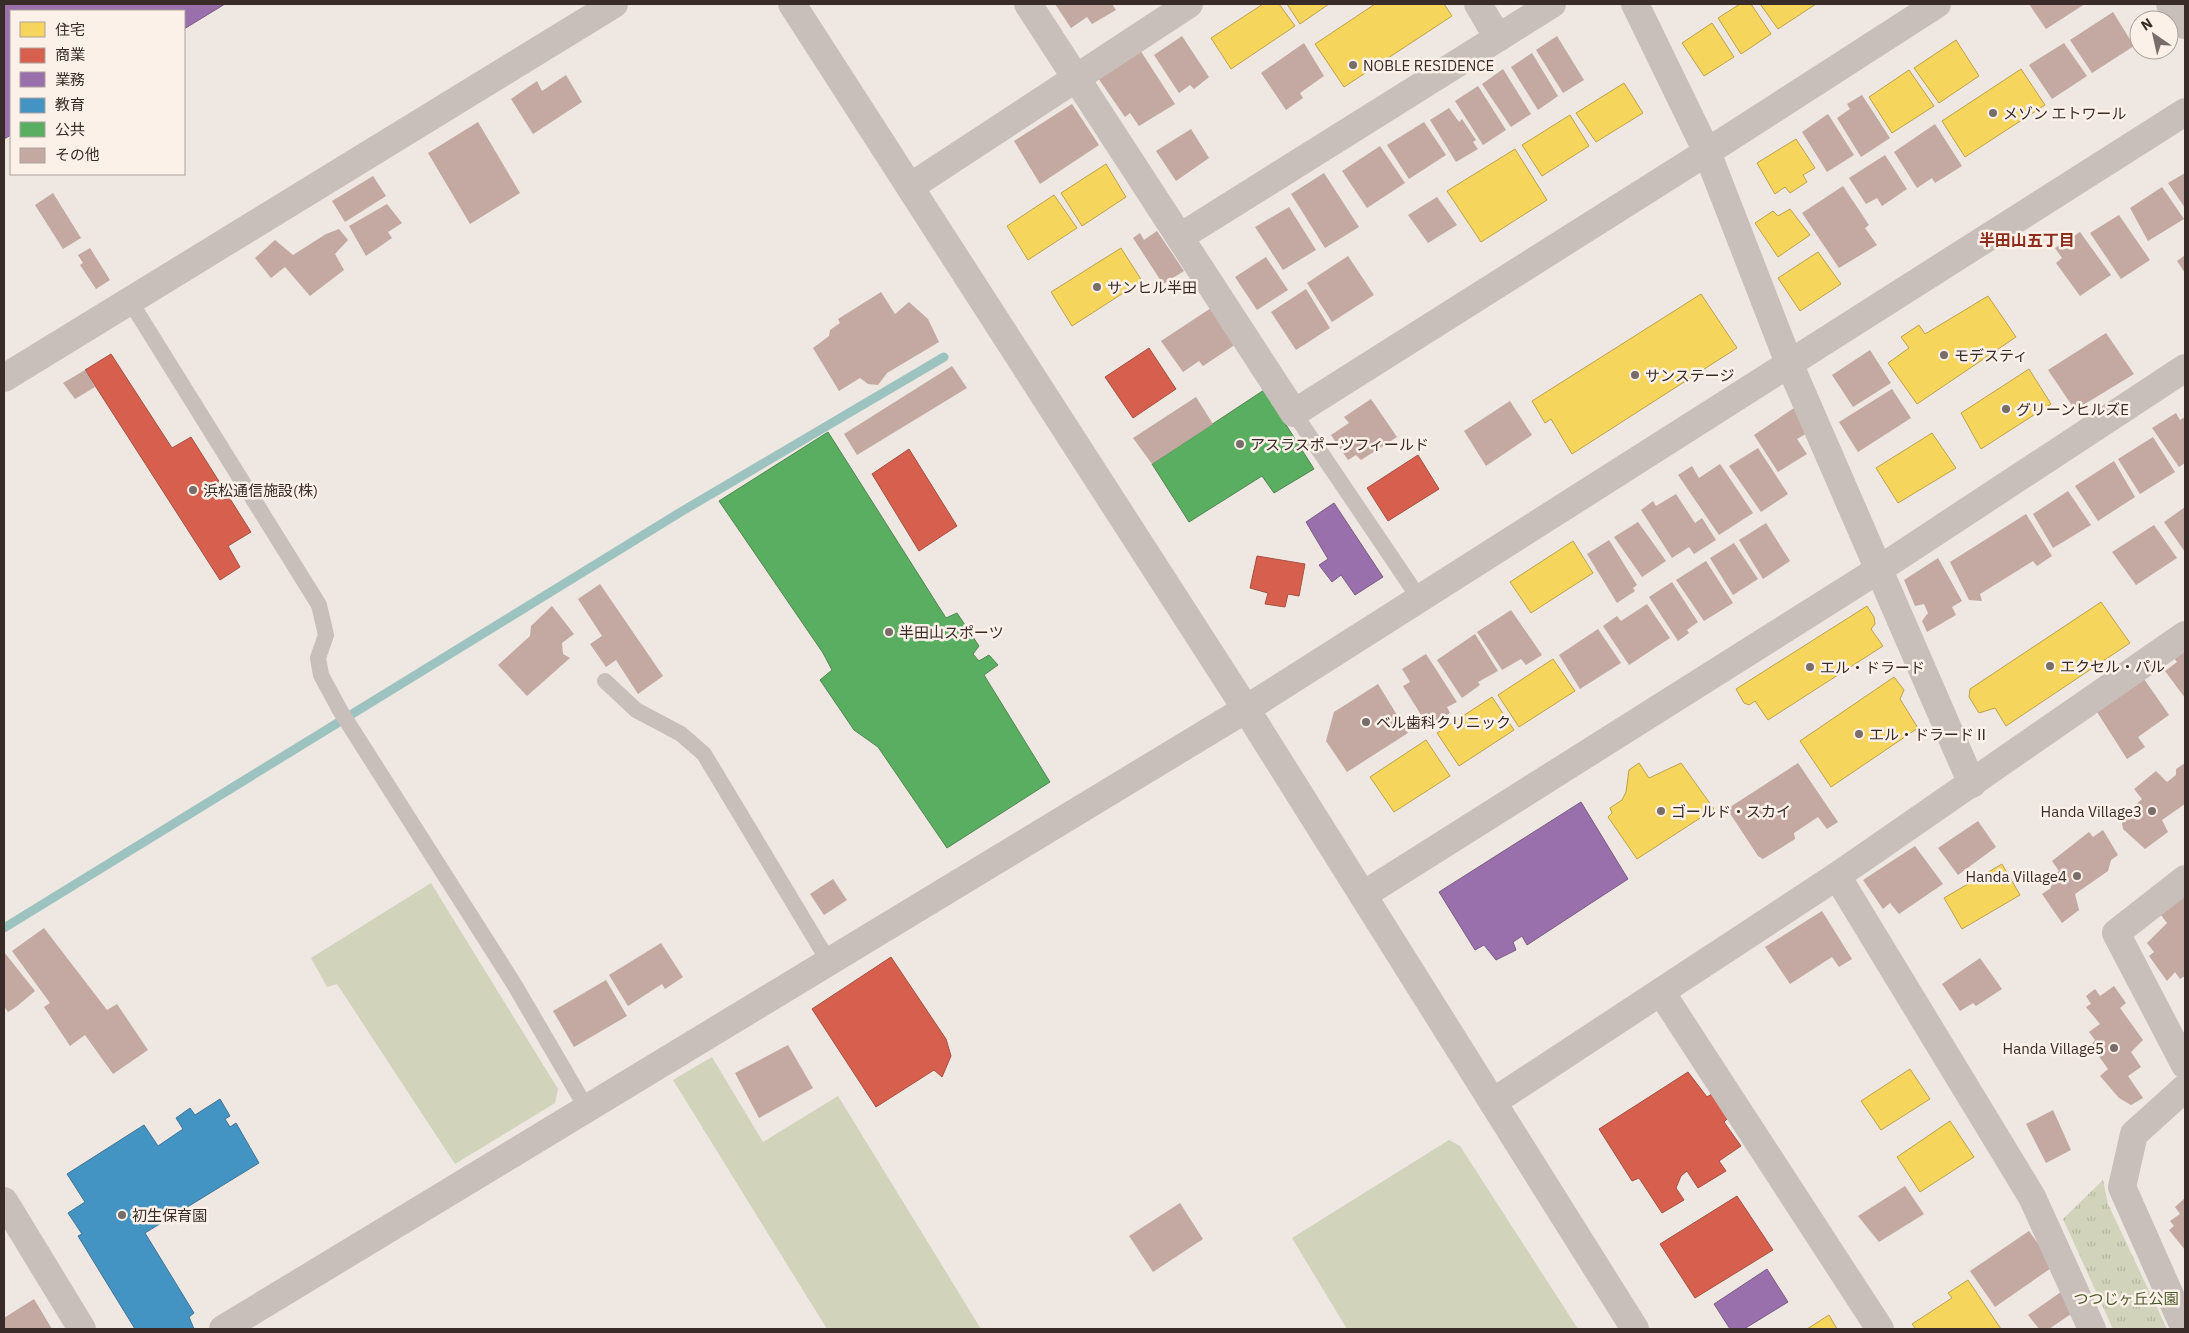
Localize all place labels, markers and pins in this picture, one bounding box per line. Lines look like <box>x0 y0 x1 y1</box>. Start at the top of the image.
place label: NOBLE RESIDENCE <box>1363 56 1494 75</box>
marker: NOBLE RESIDENCE <box>1347 59 1359 71</box>
place label: メゾン エトワール <box>2003 104 2127 123</box>
marker: メゾン エトワール <box>1987 107 1999 119</box>
place label: サンヒル半田 <box>1107 278 1197 297</box>
marker: サンヒル半田 <box>1091 281 1103 293</box>
place label: モデスティ <box>1954 346 2028 365</box>
marker: モデスティ <box>1938 349 1950 361</box>
place label: サンステージ <box>1645 366 1734 385</box>
marker: サンステージ <box>1629 369 1641 381</box>
place label: グリーンヒルズE <box>2016 400 2129 419</box>
marker: グリーンヒルズE <box>2000 403 2012 415</box>
place label: アスラスポーツフィールド <box>1250 435 1429 454</box>
marker: アスラスポーツフィールド <box>1234 438 1246 450</box>
place label: 浜松通信施設(株) <box>203 481 318 500</box>
marker: 浜松通信施設(株) <box>187 484 199 496</box>
place label: 半田山スポーツ <box>899 623 1004 642</box>
marker: 半田山スポーツ <box>883 626 895 638</box>
place label: エクセル・パル <box>2060 657 2165 676</box>
place label: エル・ドラード <box>1820 658 1925 677</box>
marker: エクセル・パル <box>2044 660 2056 672</box>
marker: エル・ドラード <box>1804 661 1816 673</box>
place label: ベル歯科クリニック <box>1376 713 1511 732</box>
marker: ベル歯科クリニック <box>1360 716 1372 728</box>
place label: エル・ドラードⅡ <box>1869 725 1989 744</box>
marker: エル・ドラードⅡ <box>1853 728 1865 740</box>
place label: ゴールド・スカイ <box>1671 802 1791 821</box>
place label: Handa Village3 <box>2041 802 2142 821</box>
marker: ゴールド・スカイ <box>1655 805 1667 817</box>
marker: Handa Village3 <box>2146 805 2158 817</box>
place label: Handa Village4 <box>1966 867 2067 886</box>
marker: Handa Village4 <box>2071 870 2083 882</box>
place label: Handa Village5 <box>2003 1039 2104 1058</box>
marker: Handa Village5 <box>2108 1042 2120 1054</box>
place label: 初生保育園 <box>132 1206 207 1225</box>
marker: 初生保育園 <box>116 1209 128 1221</box>

